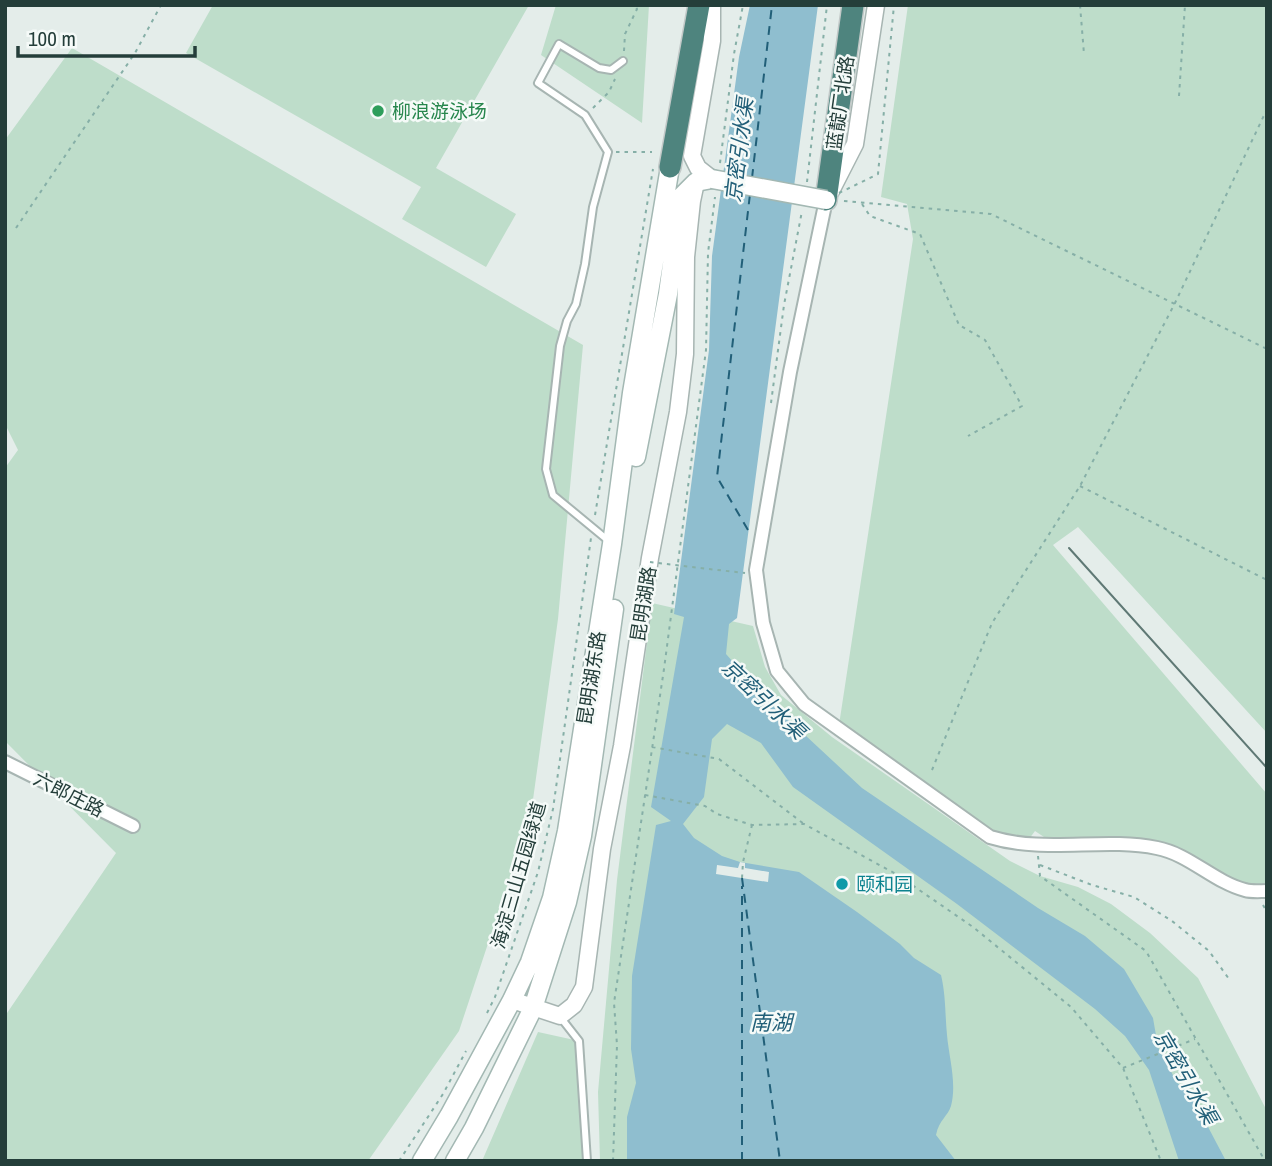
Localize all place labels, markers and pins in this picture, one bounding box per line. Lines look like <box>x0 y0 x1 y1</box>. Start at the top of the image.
place label: 柳浪游泳场 <box>392 98 487 124</box>
marker: 柳浪游泳场 <box>370 103 386 119</box>
place label: 颐和园 <box>856 871 913 897</box>
marker: 颐和园 <box>834 876 850 892</box>

